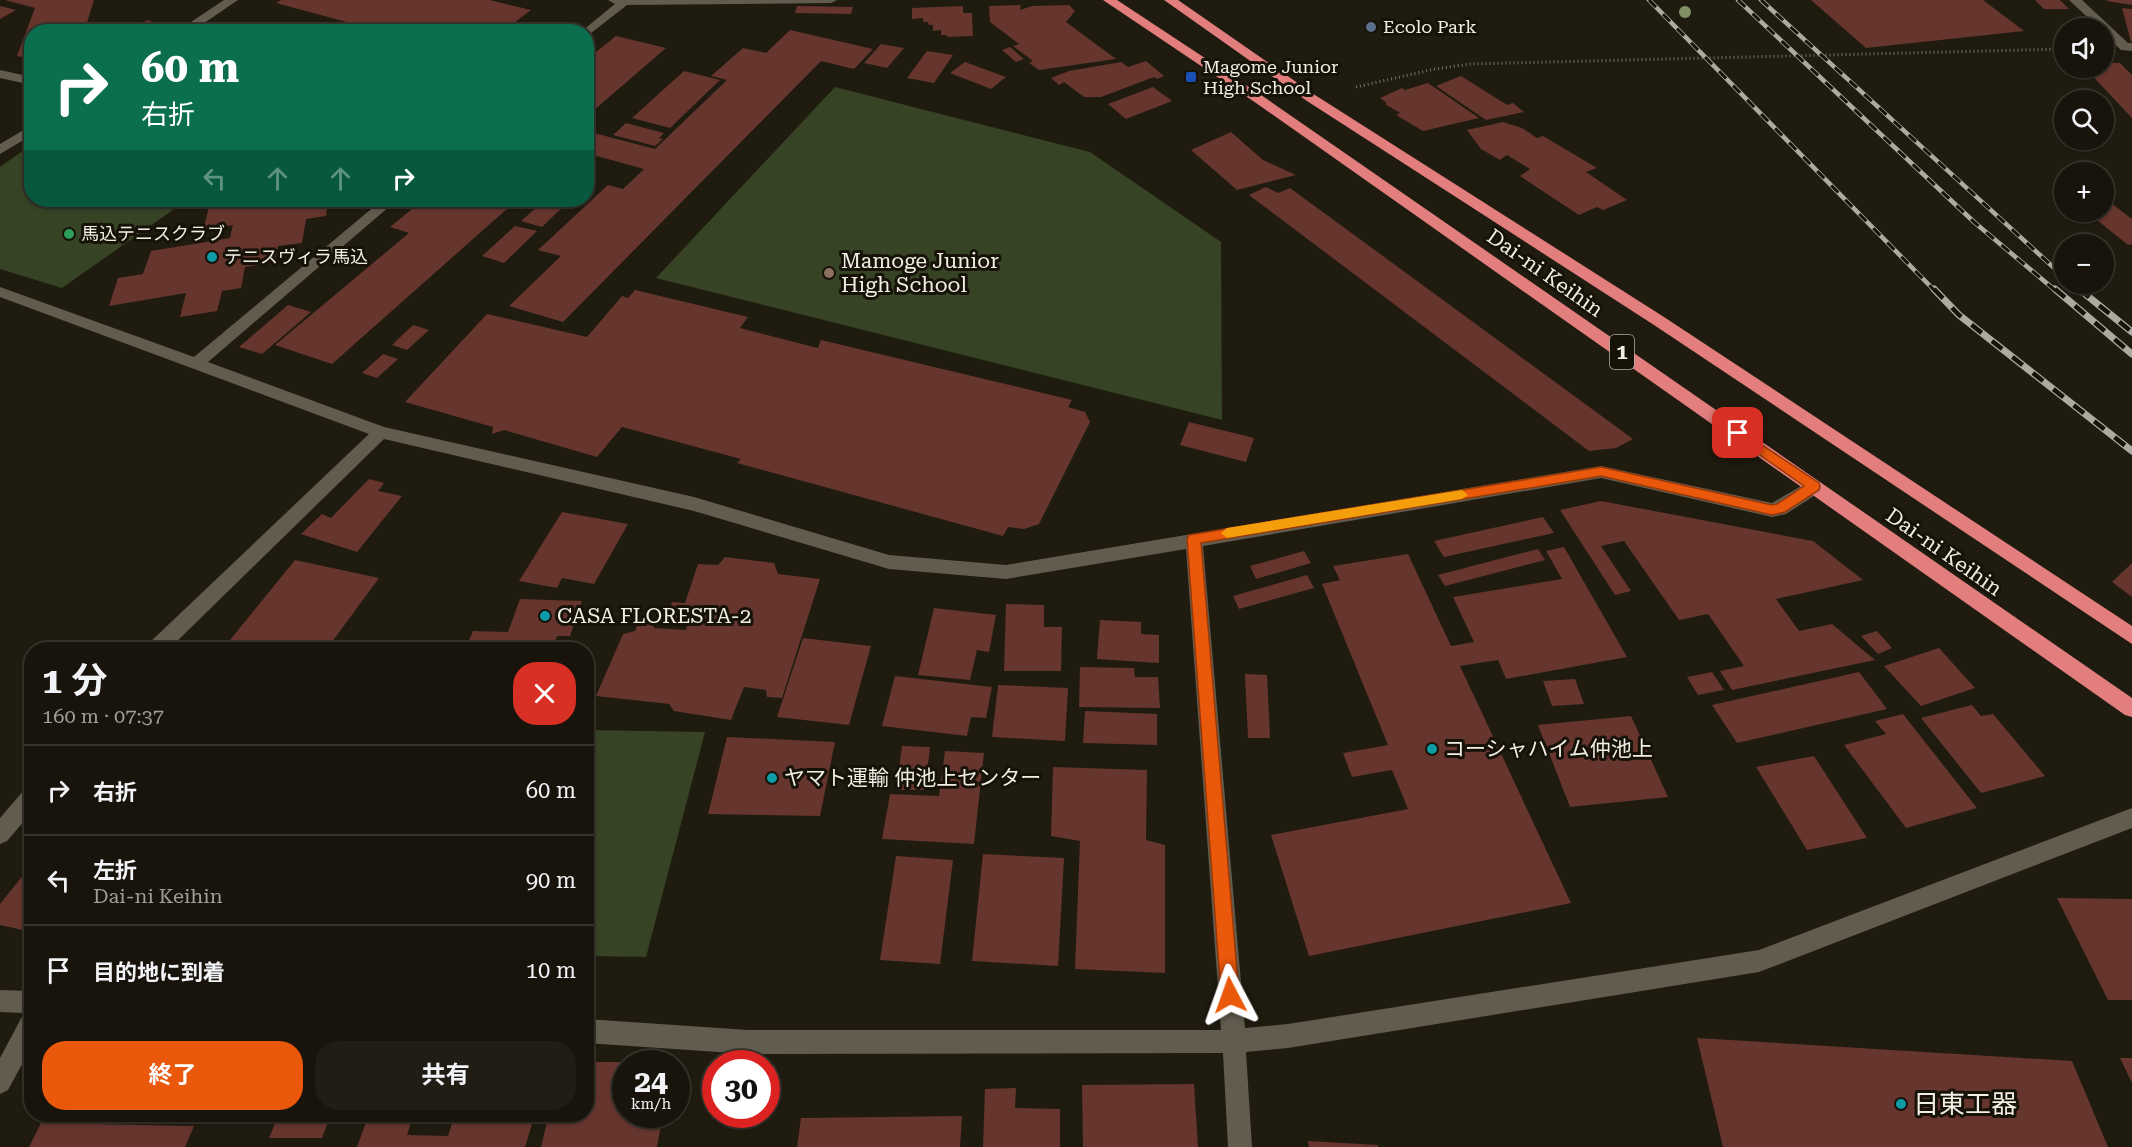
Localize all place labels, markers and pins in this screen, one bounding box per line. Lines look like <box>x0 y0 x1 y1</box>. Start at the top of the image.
place label: Ecolo Park <box>1383 16 1477 37</box>
marker: Ecolo Park <box>1364 20 1378 34</box>
place label: Magome Junior High School <box>1203 56 1338 98</box>
marker: Magome Junior High School <box>1184 70 1198 84</box>
place label: 馬込テニスクラブ <box>81 223 225 244</box>
marker: 馬込テニスクラブ <box>62 227 76 241</box>
place label: テニスヴィラ馬込 <box>224 246 368 267</box>
place label: Mamoge Junior High School <box>841 249 999 297</box>
marker: テニスヴィラ馬込 <box>205 250 219 264</box>
marker: Mamoge Junior High School <box>822 266 836 280</box>
pin <box>1712 407 1763 458</box>
place label: CASA FLORESTA-2 <box>557 604 751 628</box>
marker: CASA FLORESTA-2 <box>538 609 552 623</box>
place label: コーシャハイム仲池上 <box>1444 737 1653 761</box>
marker: コーシャハイム仲池上 <box>1425 742 1439 756</box>
place label: ヤマト運輸 仲池上センター <box>784 766 1041 790</box>
marker: ヤマト運輸 仲池上センター <box>765 771 779 785</box>
place label: 日東工器 <box>1913 1089 2017 1119</box>
marker: 日東工器 <box>1894 1097 1908 1111</box>

